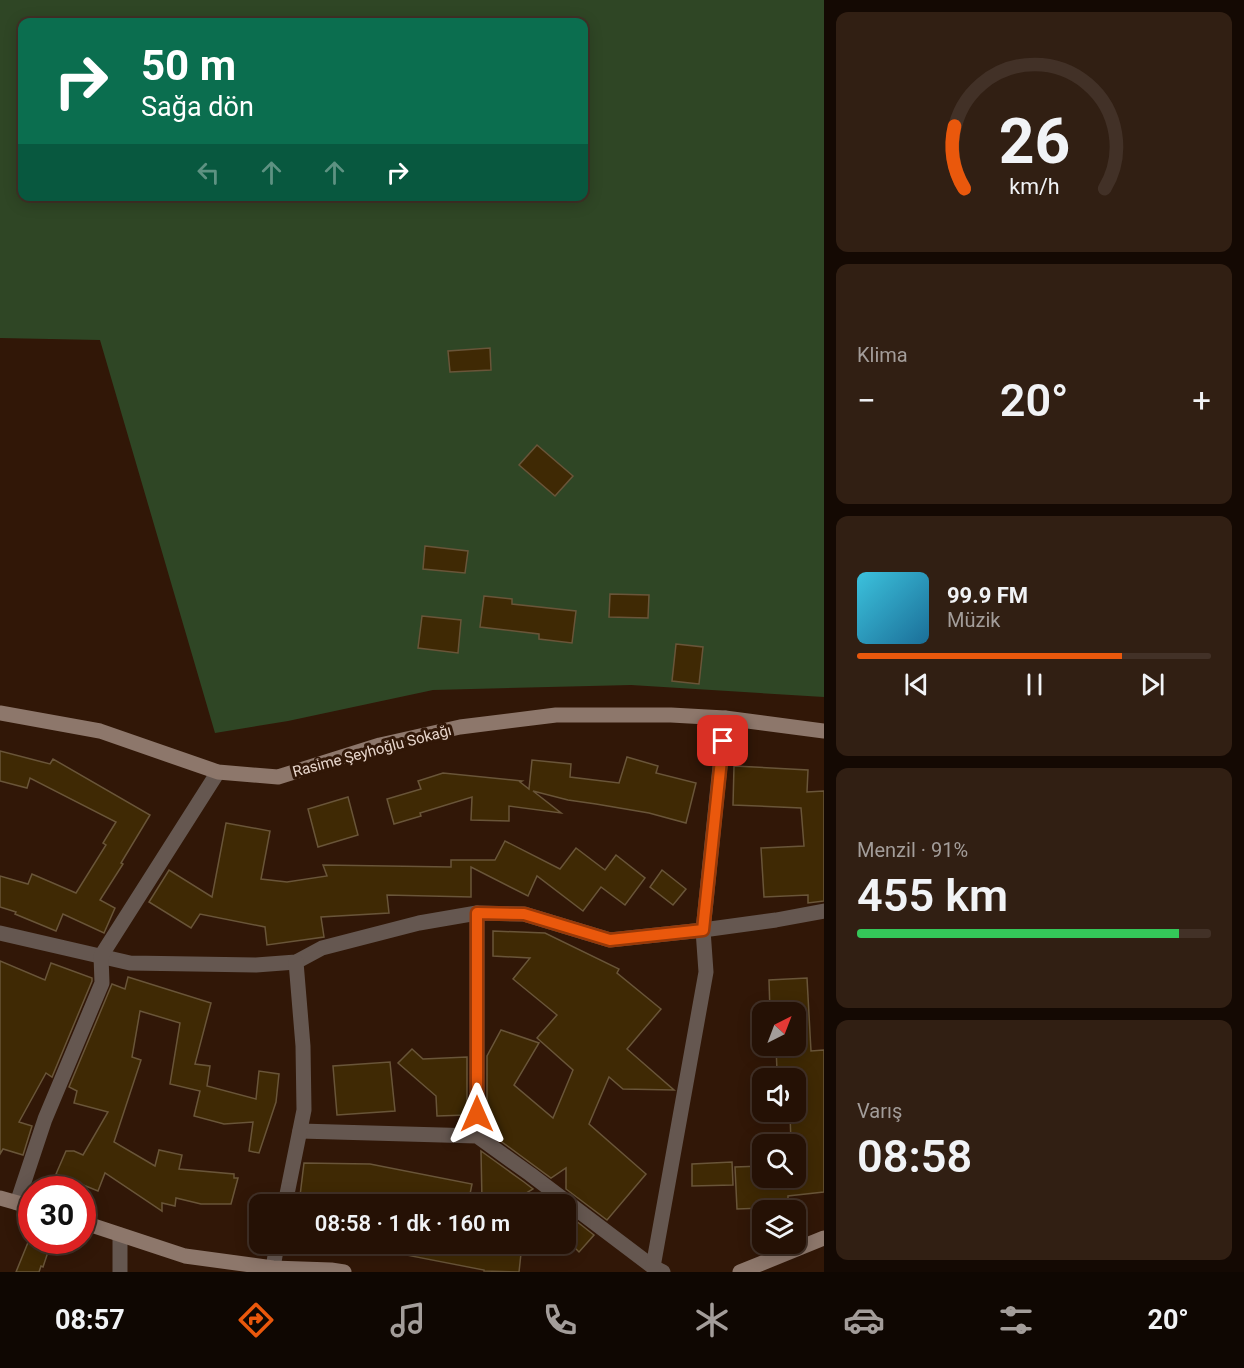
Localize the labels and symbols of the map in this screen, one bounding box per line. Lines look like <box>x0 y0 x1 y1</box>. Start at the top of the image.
pin <box>697 715 748 766</box>
street label: Rasime Şeyhoğlu Sokağı <box>291 721 453 781</box>
north arrow <box>752 1002 806 1056</box>
position arrow <box>445 1082 509 1146</box>
speed limit sign: 30 <box>18 1176 96 1254</box>

